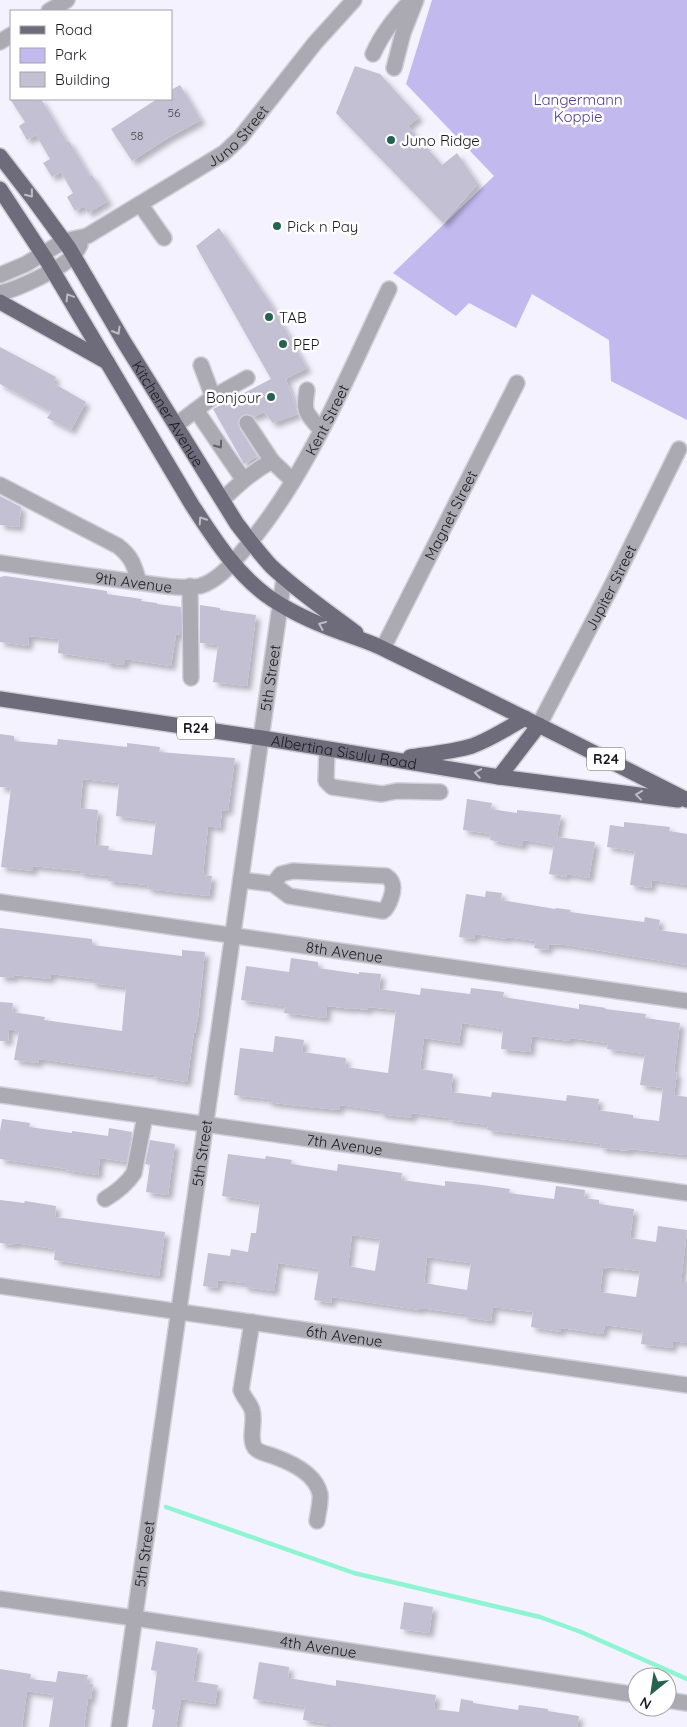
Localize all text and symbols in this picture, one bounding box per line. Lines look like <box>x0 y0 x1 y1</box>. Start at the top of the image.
legend <box>10 10 172 100</box>
text: Road <box>55 20 92 39</box>
text: Park <box>55 45 87 64</box>
text: Building <box>55 70 110 89</box>
park label: Langermann Koppie <box>533 90 623 126</box>
street label: Juno Street <box>203 101 272 171</box>
house number: 56 <box>168 105 181 120</box>
house number: 58 <box>130 128 144 143</box>
place label: Juno Ridge <box>401 131 480 150</box>
marker: Juno Ridge <box>385 134 397 146</box>
one-way arrow <box>24 188 32 197</box>
place label: Pick n Pay <box>287 217 358 236</box>
marker: Pick n Pay <box>271 220 283 232</box>
one-way arrow <box>65 293 75 302</box>
place label: TAB <box>279 308 307 327</box>
marker: TAB <box>263 311 275 323</box>
one-way arrow <box>111 325 121 334</box>
place label: PEP <box>293 335 319 354</box>
marker: PEP <box>277 338 289 350</box>
street label: Kitchener Avenue <box>128 357 208 470</box>
street label: Kent Street <box>301 381 352 459</box>
place label: Bonjour <box>206 388 261 407</box>
marker: Bonjour <box>265 391 277 403</box>
one-way arrow <box>213 439 223 448</box>
street label: Magnet Street <box>420 467 481 563</box>
one-way arrow <box>199 516 208 526</box>
street label: Jupiter Street <box>581 541 640 634</box>
street label: 9th Avenue <box>94 567 173 596</box>
one-way arrow <box>318 620 327 631</box>
street label: 5th Street <box>256 643 284 712</box>
road number: R24 <box>177 716 215 740</box>
street label: Albertina Sisulu Road <box>270 730 418 773</box>
road number: R24 <box>587 748 625 771</box>
one-way arrow <box>473 769 482 779</box>
one-way arrow <box>634 790 642 801</box>
street label: 8th Avenue <box>305 937 384 967</box>
street label: 5th Street <box>187 1118 216 1187</box>
street label: 7th Avenue <box>305 1129 384 1159</box>
street label: 6th Avenue <box>305 1321 384 1351</box>
street label: 5th Street <box>130 1519 158 1588</box>
street label: 4th Avenue <box>279 1631 358 1661</box>
north arrow <box>627 1667 677 1717</box>
text: N <box>637 1693 654 1714</box>

